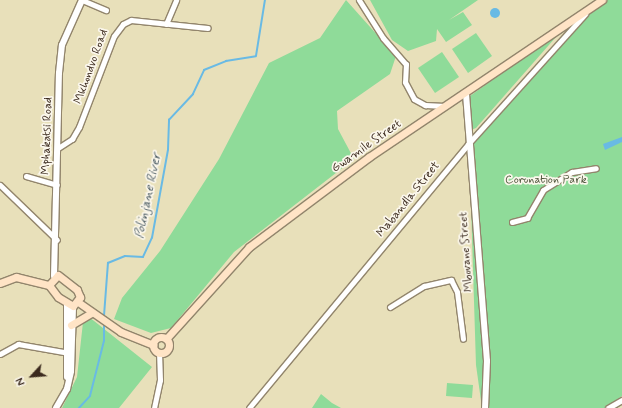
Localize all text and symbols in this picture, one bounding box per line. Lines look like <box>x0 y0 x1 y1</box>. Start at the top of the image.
street label: Mkhondvo Road <box>72 28 112 106</box>
street label: Mphakatsi Road <box>39 97 57 175</box>
street label: Gwamile Street <box>328 117 406 177</box>
water label: Polinjane River <box>132 152 166 240</box>
street label: Mabandla Street <box>374 160 444 240</box>
park label: Coronation Park <box>506 174 586 188</box>
street label: Mbovane Street <box>457 210 477 294</box>
north arrow <box>12 356 52 396</box>
text: N <box>13 375 29 388</box>

